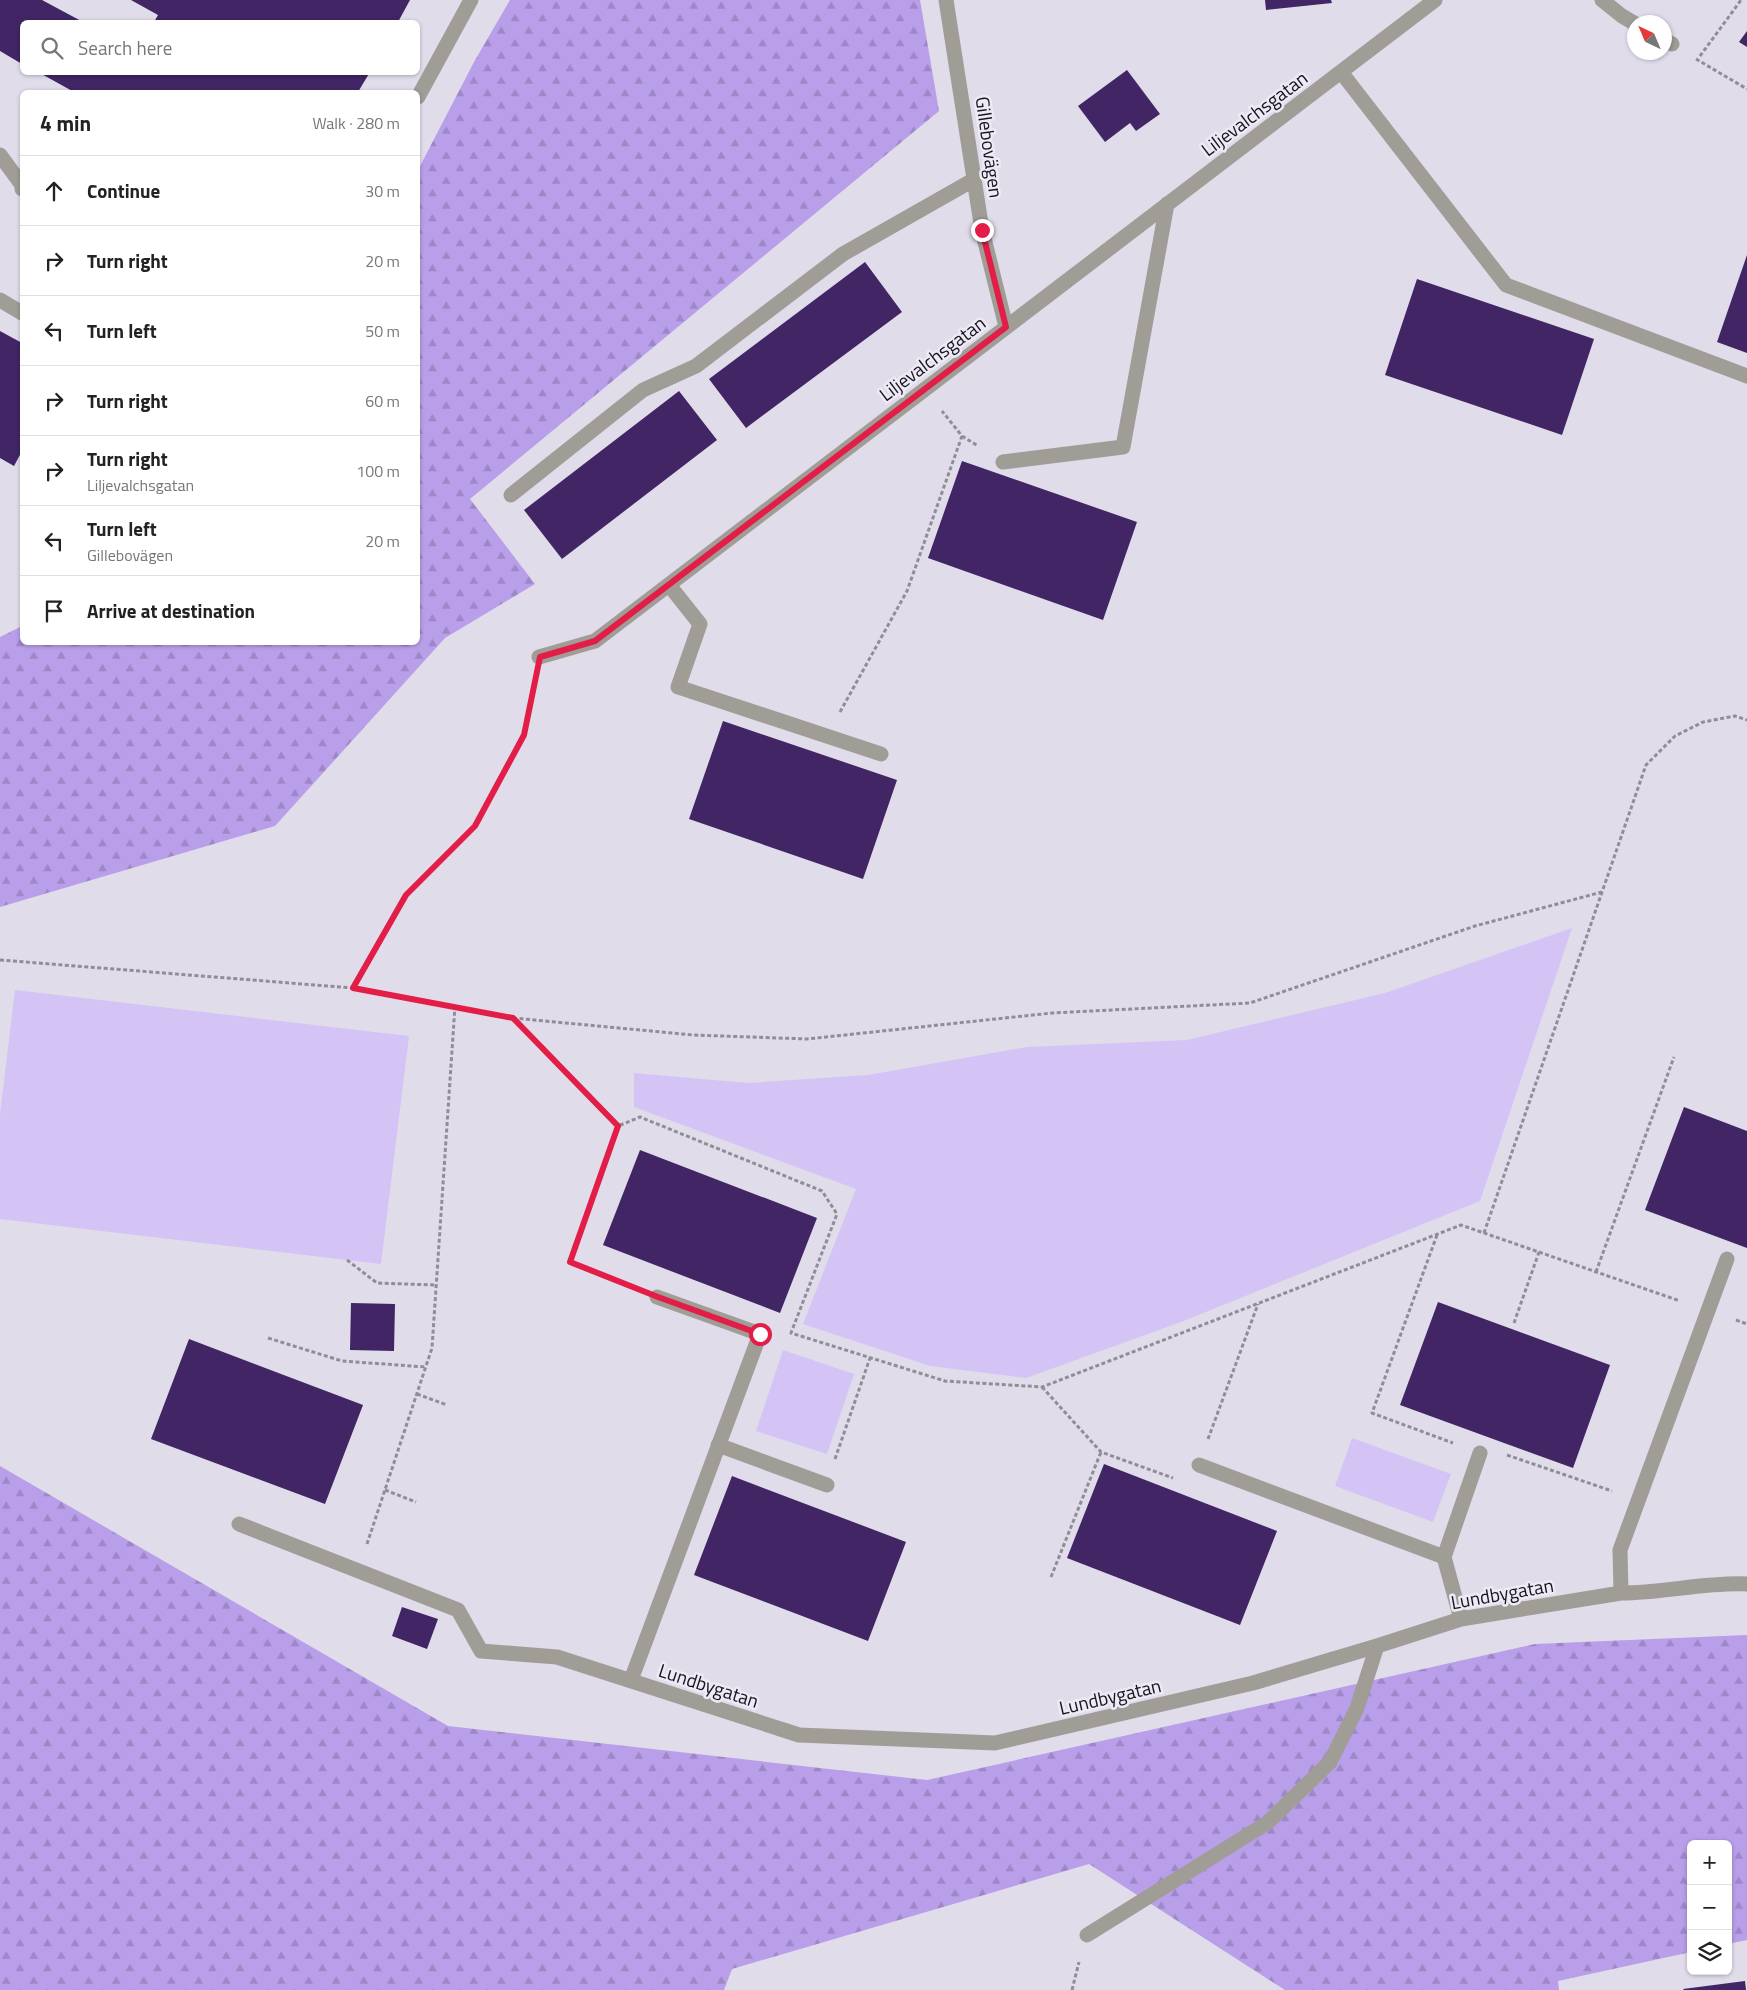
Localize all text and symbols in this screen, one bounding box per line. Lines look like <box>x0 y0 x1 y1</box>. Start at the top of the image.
north arrow <box>1627 15 1672 60</box>
search box <box>20 20 420 75</box>
text: Search here <box>78 33 172 62</box>
icon: search <box>38 34 66 62</box>
street label: Liljevalchsgatan <box>1195 63 1313 163</box>
street label: Gillebovägen <box>969 94 1011 200</box>
text: 4 min <box>40 107 91 139</box>
text: Walk · 280 m <box>312 111 400 135</box>
text: Continue <box>87 176 160 205</box>
icon: ahead <box>40 177 68 205</box>
text: 30 m <box>365 179 400 203</box>
route end <box>971 219 994 242</box>
text: Turn right <box>87 246 168 275</box>
icon: right <box>40 247 68 275</box>
text: 20 m <box>365 249 400 273</box>
street label: Liljevalchsgatan <box>873 308 991 408</box>
text: Turn left <box>87 316 157 345</box>
icon: left <box>40 317 68 345</box>
text: 50 m <box>365 319 400 343</box>
text: Turn right <box>87 386 168 415</box>
icon: right <box>40 387 68 415</box>
text: 60 m <box>365 389 400 413</box>
text: Turn right <box>87 444 168 473</box>
icon: right <box>40 457 68 485</box>
text: 100 m <box>356 459 400 483</box>
text: Liljevalchsgatan <box>87 473 194 497</box>
text: Turn left <box>87 514 157 543</box>
icon: left <box>40 527 68 555</box>
text: 20 m <box>365 529 400 553</box>
text: Gillebovägen <box>87 543 173 567</box>
text: Arrive at destination <box>87 596 255 625</box>
icon: arrive <box>40 597 68 625</box>
route start <box>749 1323 772 1346</box>
street label: Lundbygatan <box>1448 1570 1556 1616</box>
street label: Lundbygatan <box>655 1655 763 1715</box>
street label: Lundbygatan <box>1056 1670 1164 1722</box>
map controls <box>1687 1840 1732 1975</box>
button: + <box>1687 1840 1732 1885</box>
button: − <box>1687 1885 1732 1930</box>
button: layers <box>1687 1930 1732 1975</box>

